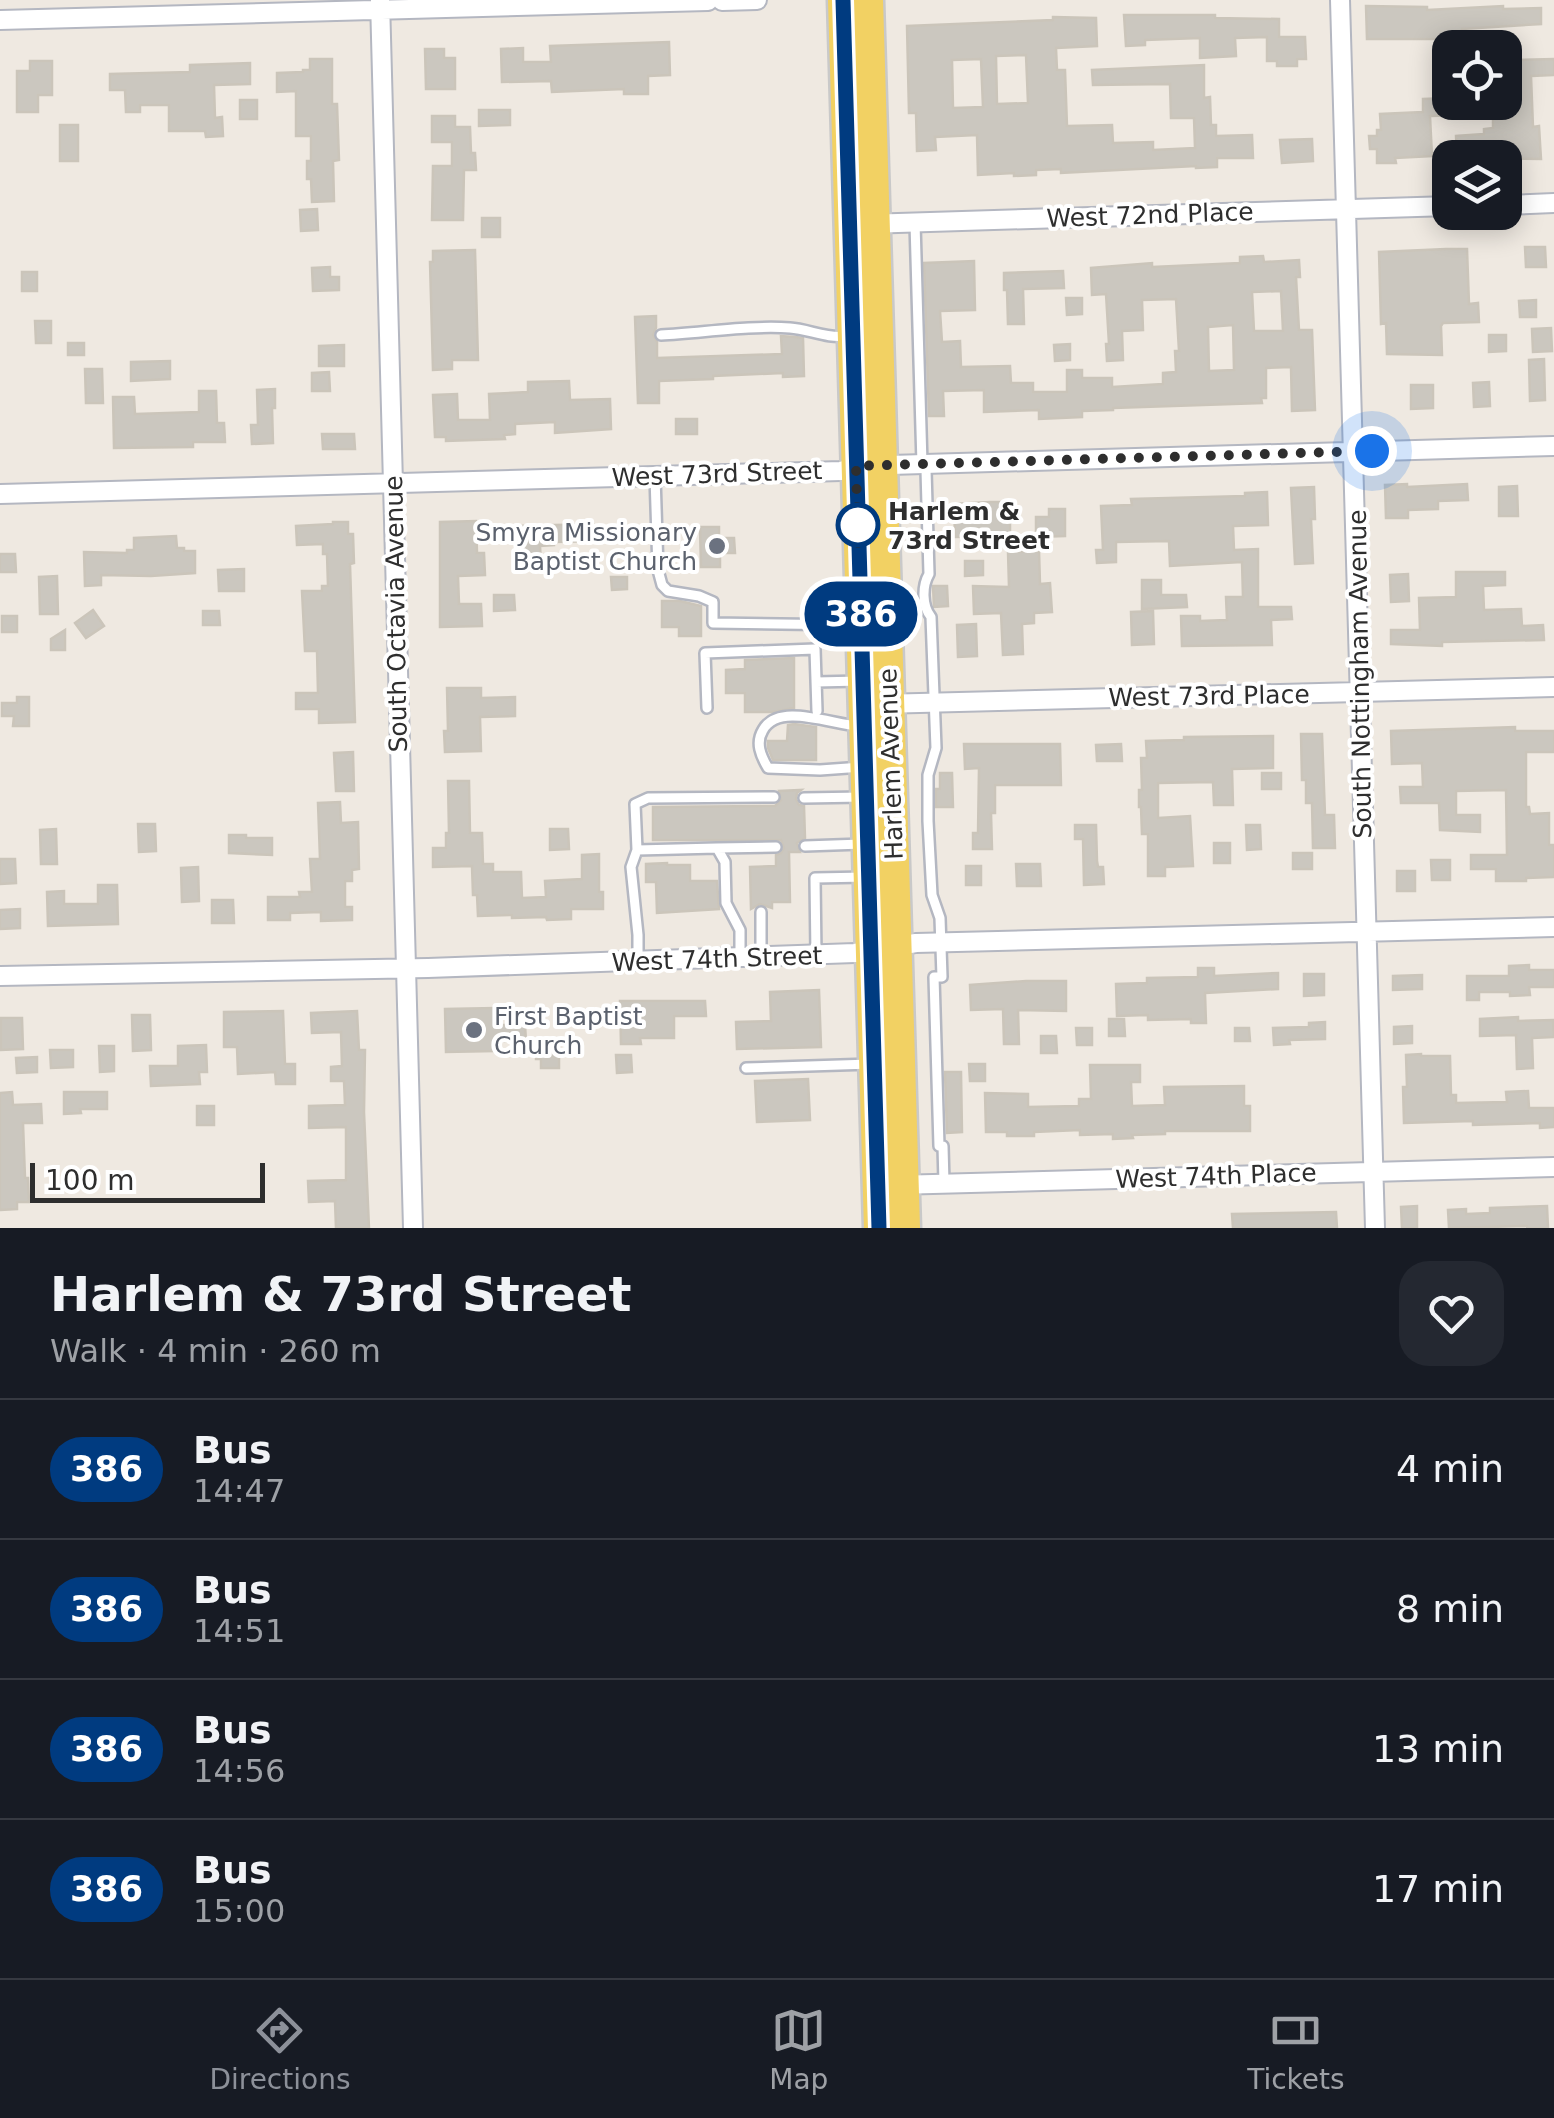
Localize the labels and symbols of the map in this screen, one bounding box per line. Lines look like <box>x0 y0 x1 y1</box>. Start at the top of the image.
street label: West 72nd Place <box>1046 197 1254 233</box>
your location <box>1347 426 1397 476</box>
street label: West 73rd Street <box>611 456 823 492</box>
street label: South Octavia Avenue <box>379 475 413 753</box>
place label: Harlem & 73rd Street <box>888 497 1050 555</box>
marker: Harlem & 73rd Street <box>837 504 879 546</box>
street label: South Nottingham Avenue <box>1343 509 1377 839</box>
place label: Smyra Missionary Baptist Church <box>475 518 697 576</box>
marker: Smyra Missionary Baptist Church <box>706 535 728 557</box>
line badge: 386 <box>804 582 918 646</box>
street label: Harlem Avenue <box>873 668 909 860</box>
street label: West 73rd Place <box>1108 680 1310 712</box>
street label: West 74th Street <box>611 941 823 977</box>
place label: First Baptist Church <box>494 1002 643 1060</box>
marker: First Baptist Church <box>463 1019 485 1041</box>
scale bar <box>30 1158 265 1202</box>
street label: West 74th Place <box>1115 1158 1317 1194</box>

